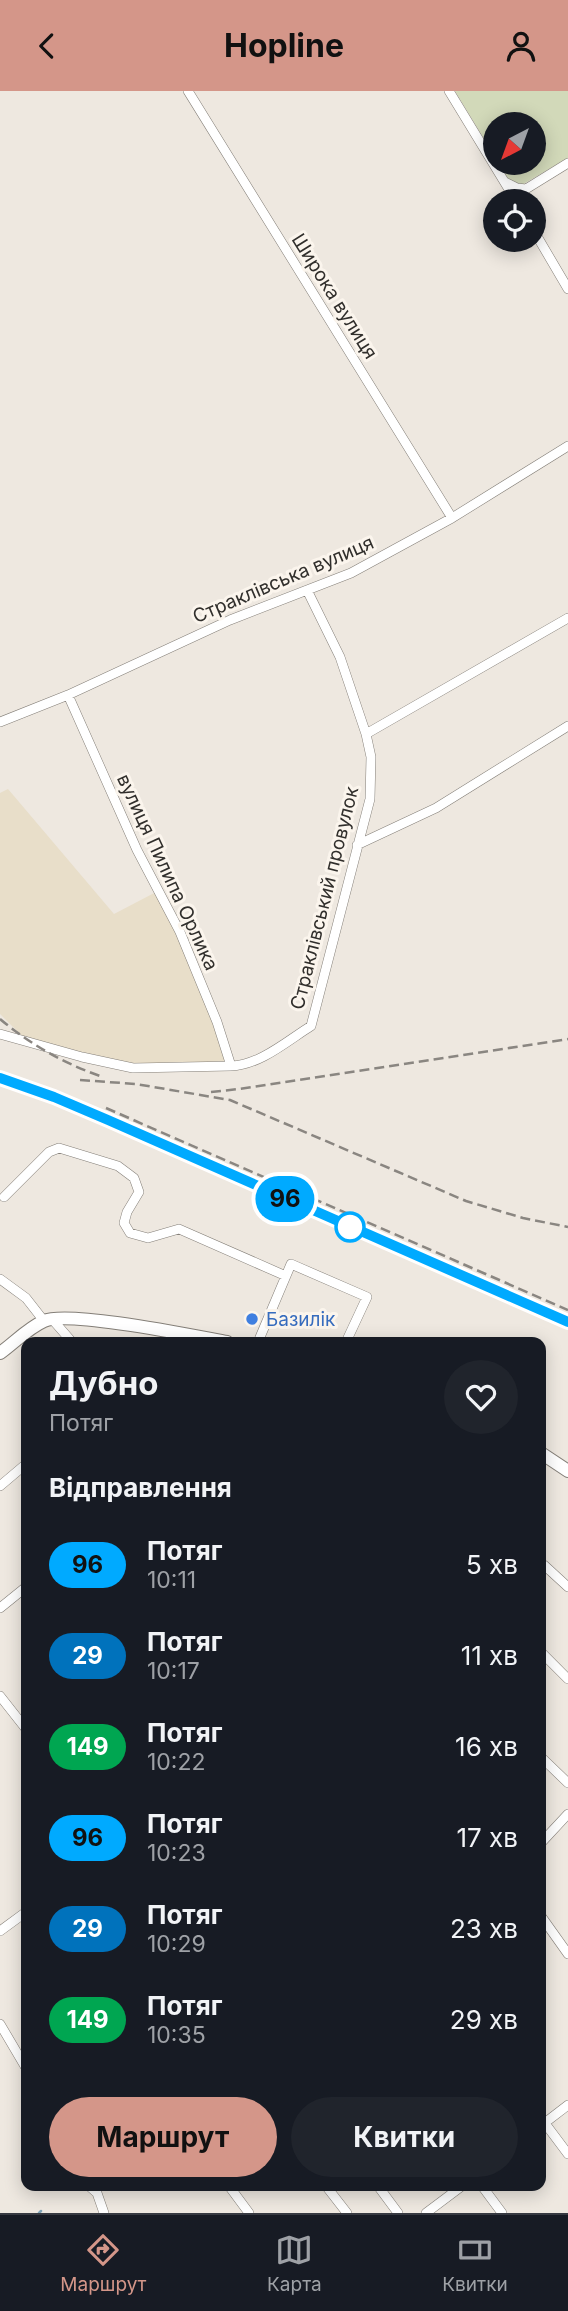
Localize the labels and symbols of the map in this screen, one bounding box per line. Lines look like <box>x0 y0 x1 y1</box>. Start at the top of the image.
north arrow <box>483 112 546 175</box>
street label: Широка вулиця <box>287 229 382 363</box>
street label: Страклівська вулиця <box>189 531 377 628</box>
street label: вулиця Пилипа Орлика <box>112 770 223 974</box>
street label: Страклівський провулок <box>286 784 364 1012</box>
line badge: 96 <box>254 1176 316 1222</box>
unlabelled marker <box>335 1212 365 1242</box>
place label: Базилік <box>266 1308 336 1331</box>
marker: Базилік <box>244 1311 260 1327</box>

